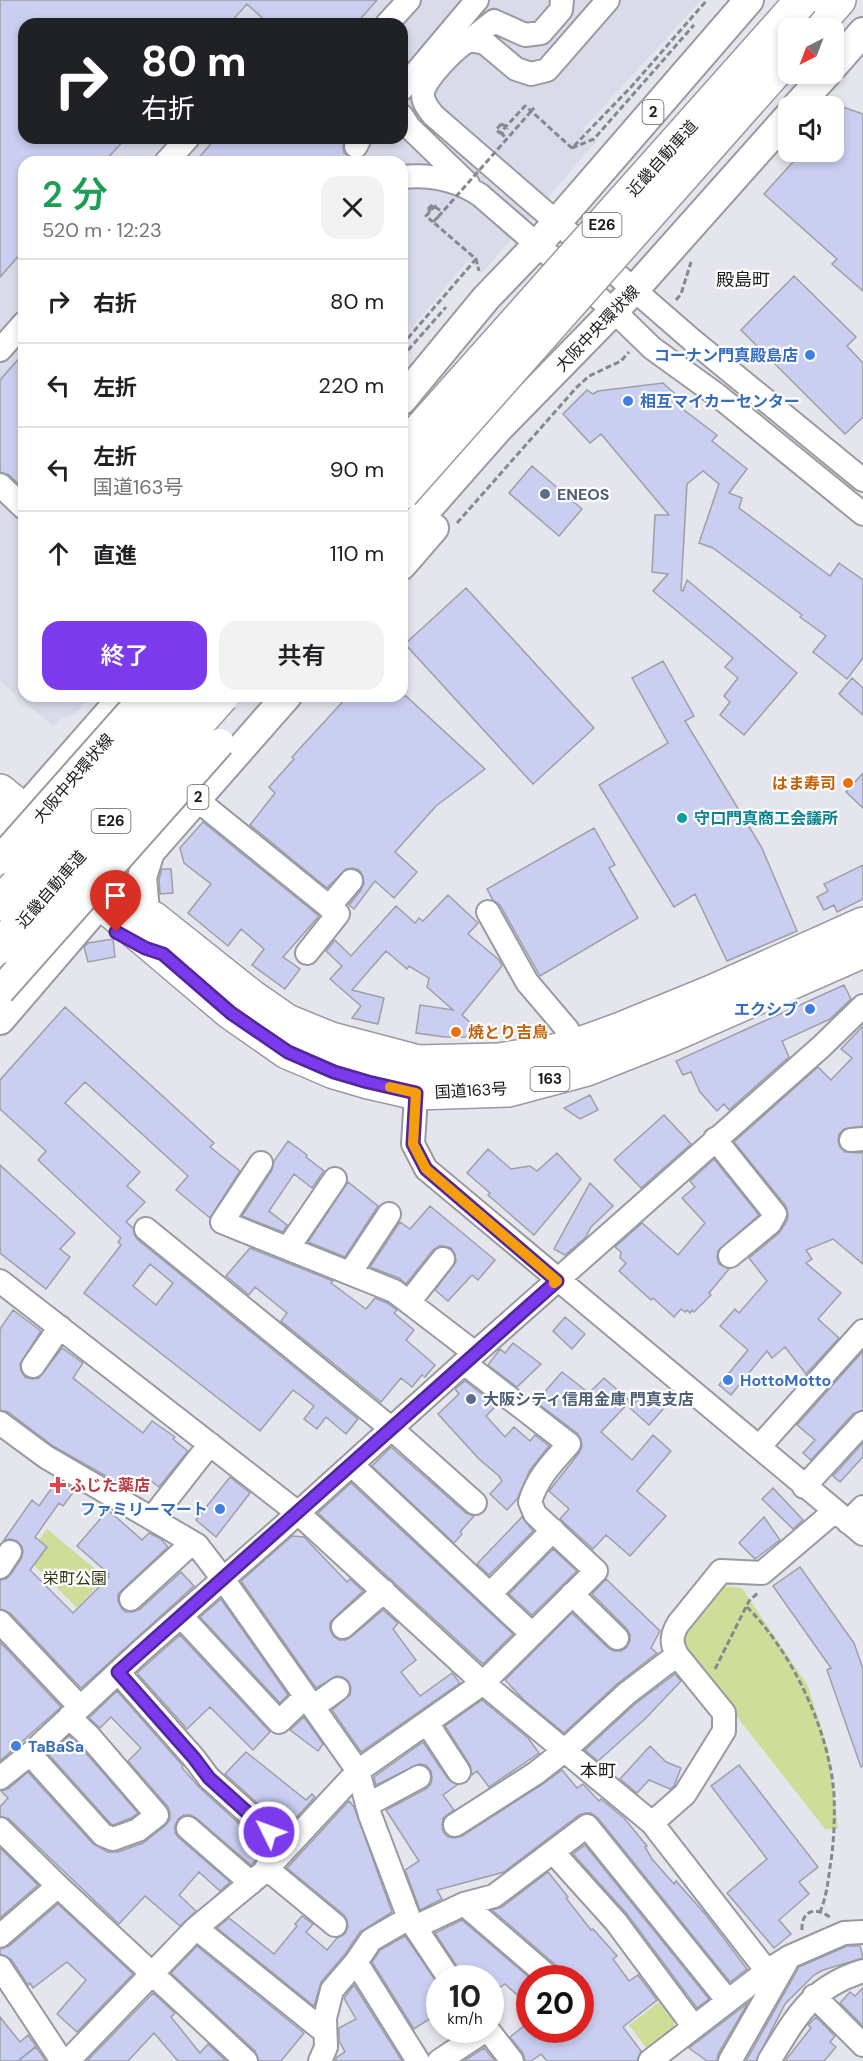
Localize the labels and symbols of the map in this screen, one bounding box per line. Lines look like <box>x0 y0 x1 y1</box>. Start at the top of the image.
north arrow <box>778 18 844 84</box>
road number: 2 <box>642 100 664 124</box>
street label: 近畿自動車道 <box>622 116 702 201</box>
road number: E26 <box>582 213 622 237</box>
district label: 殿島町 <box>716 268 770 292</box>
street label: 大阪中央環状線 <box>551 281 644 376</box>
place label: コーナン門真殿島店 <box>654 345 798 366</box>
marker: コーナン門真殿島店 <box>803 348 817 362</box>
place label: 相互マイカーセンター <box>640 391 800 412</box>
marker: 相互マイカーセンター <box>621 394 635 408</box>
place label: ENEOS <box>557 484 610 505</box>
marker: ENEOS <box>538 487 552 501</box>
street label: 大阪中央環状線 <box>29 729 118 827</box>
place label: はま寿司 <box>772 773 836 794</box>
marker: はま寿司 <box>841 776 855 790</box>
road number: 2 <box>188 785 208 809</box>
place label: 守口門真商工会議所 <box>694 808 838 829</box>
road number: E26 <box>92 809 130 833</box>
marker: 守口門真商工会議所 <box>675 811 689 825</box>
street label: 近畿自動車道 <box>12 846 91 932</box>
pin <box>90 870 141 932</box>
place label: エクシブ <box>734 999 798 1020</box>
marker: エクシブ <box>803 1002 817 1016</box>
place label: 焼とり吉鳥 <box>468 1022 548 1043</box>
marker: 焼とり吉鳥 <box>449 1025 463 1039</box>
road number: 163 <box>530 1067 570 1091</box>
street label: 国道163号 <box>434 1078 508 1103</box>
place label: HottoMotto <box>740 1370 831 1391</box>
marker: HottoMotto <box>721 1373 735 1387</box>
place label: 大阪シティ信用金庫 門真支店 <box>483 1389 694 1410</box>
marker: 大阪シティ信用金庫 門真支店 <box>464 1392 478 1406</box>
place label: ふじた薬店 <box>70 1475 150 1496</box>
marker: ふじた薬店 <box>51 1478 65 1492</box>
place label: ファミリーマート <box>80 1499 208 1520</box>
marker: ファミリーマート <box>213 1502 227 1516</box>
park label: 栄町公園 <box>43 1568 107 1589</box>
place label: TaBaSa <box>28 1736 84 1757</box>
marker: TaBaSa <box>9 1739 23 1753</box>
district label: 本町 <box>580 1759 616 1783</box>
position arrow <box>237 1800 301 1864</box>
speed limit sign: 20 <box>516 1965 594 2043</box>

